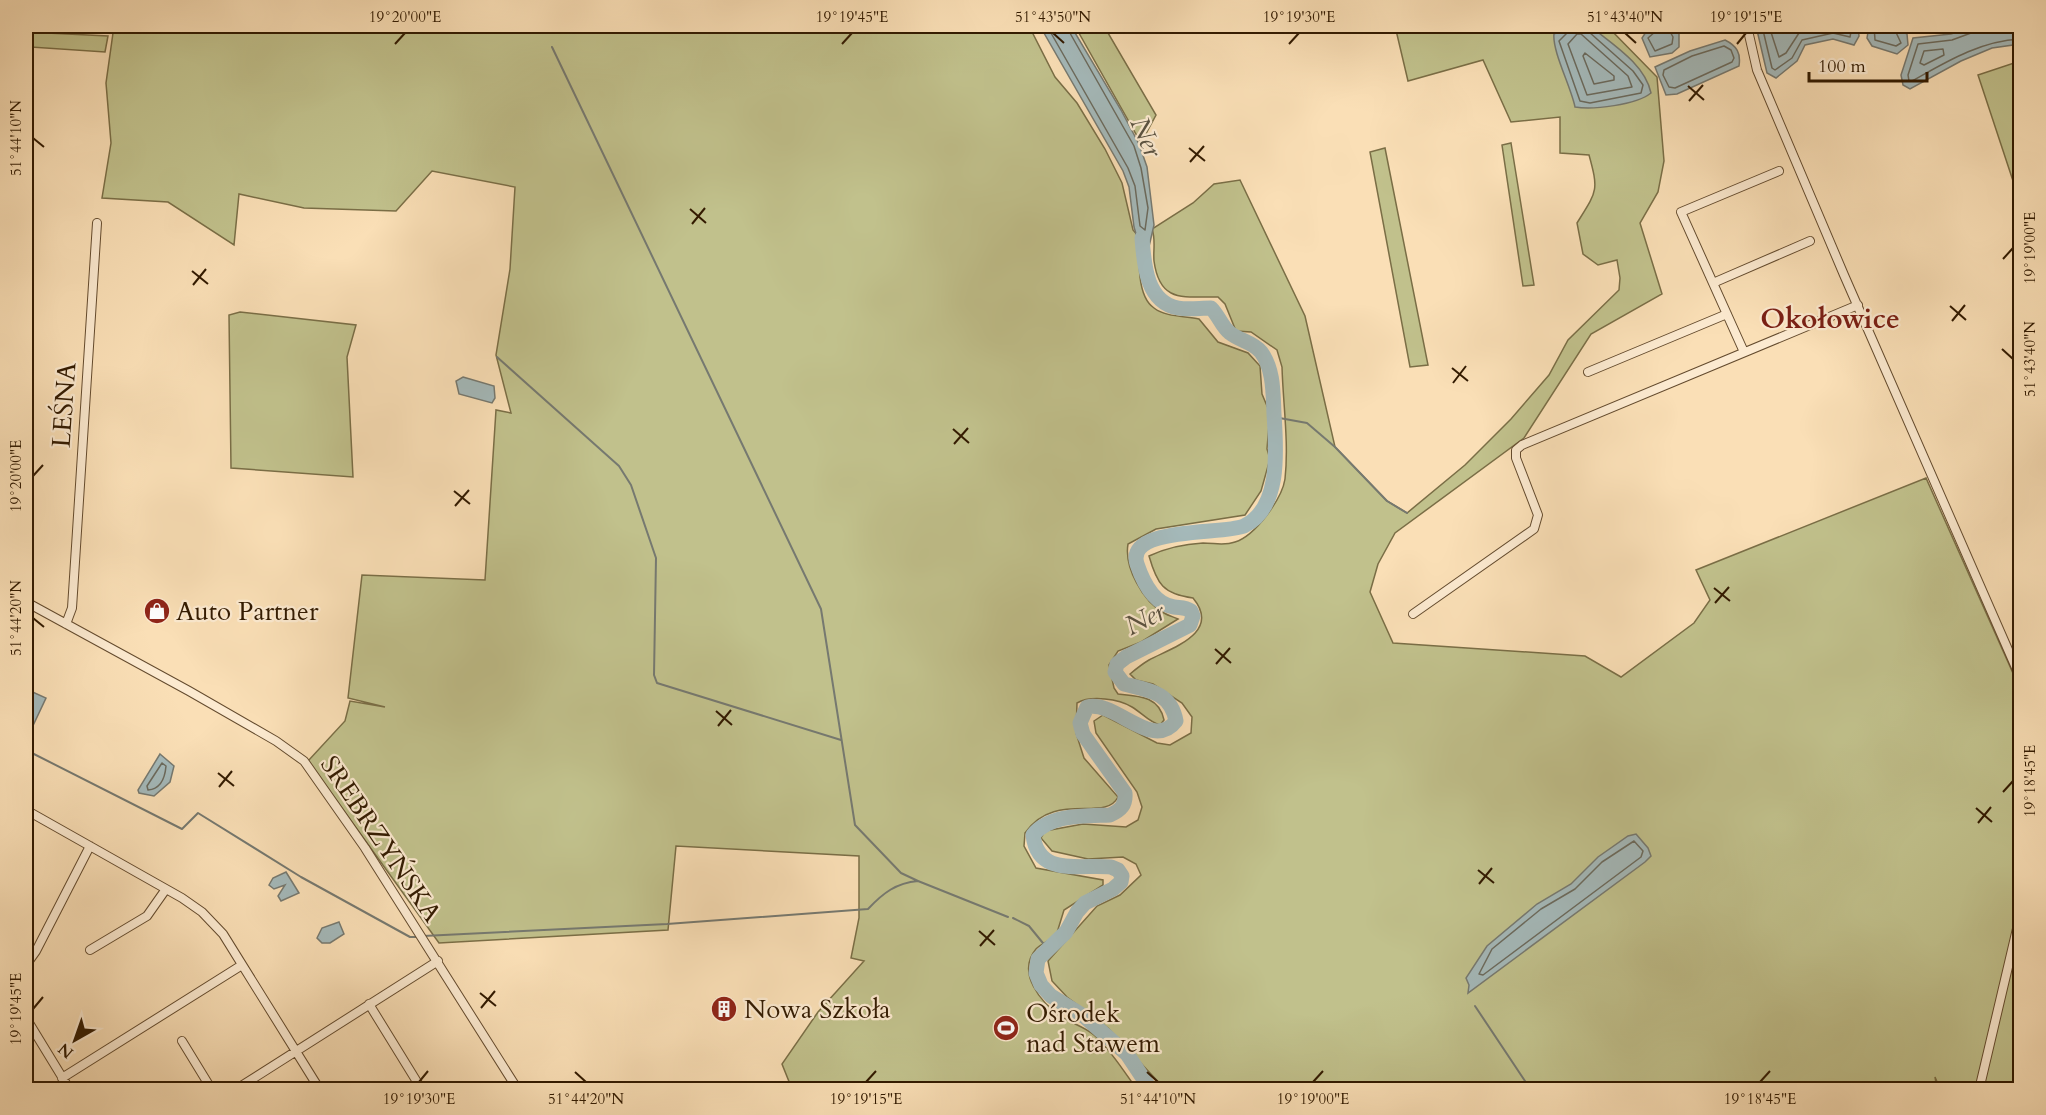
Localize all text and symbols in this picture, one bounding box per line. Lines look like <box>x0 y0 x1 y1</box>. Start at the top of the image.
text: 19°20'00"E <box>369 7 441 27</box>
text: 19°19'45"E <box>816 7 888 27</box>
text: 51°43'50"N <box>1015 7 1091 27</box>
text: 19°19'30"E <box>1263 7 1335 27</box>
text: 51°43'40"N <box>1587 7 1663 27</box>
text: 19°19'15"E <box>1710 7 1782 27</box>
scale bar <box>1809 45 1928 83</box>
text: 100 m <box>1818 54 1866 79</box>
text: 51°44'10"N <box>6 100 26 176</box>
water label: Ner <box>1121 111 1172 164</box>
text: 19°19'00"E <box>2020 212 2040 284</box>
district label: Okołowice <box>1760 300 1900 338</box>
text: 51°43'40"N <box>2020 321 2040 397</box>
street label: LEŚNA <box>44 361 84 449</box>
text: 19°20'00"E <box>6 440 26 512</box>
text: 51°44'20"N <box>6 580 26 656</box>
water label: Ner <box>1119 593 1172 645</box>
place label: Auto Partner <box>176 594 319 629</box>
shop icon: Auto Partner <box>142 596 172 626</box>
text: 19°18'45"E <box>2020 745 2040 817</box>
street label: SREBRZYŃSKA <box>312 749 450 930</box>
text: 19°19'45"E <box>6 973 26 1045</box>
place label: Nowa Szkoła <box>744 992 890 1027</box>
building icon: Nowa Szkoła <box>709 994 739 1024</box>
place label: Ośrodek nad Stawem <box>1026 996 1160 1061</box>
north arrow <box>45 1010 105 1070</box>
sports icon: Ośrodek nad Stawem <box>991 1013 1021 1043</box>
text: N <box>54 1038 78 1064</box>
text: 19°19'30"E <box>383 1089 455 1109</box>
text: 51°44'20"N <box>548 1089 624 1109</box>
text: 19°19'15"E <box>830 1089 902 1109</box>
text: 51°44'10"N <box>1120 1089 1196 1109</box>
text: 19°19'00"E <box>1277 1089 1349 1109</box>
text: 19°18'45"E <box>1724 1089 1796 1109</box>

